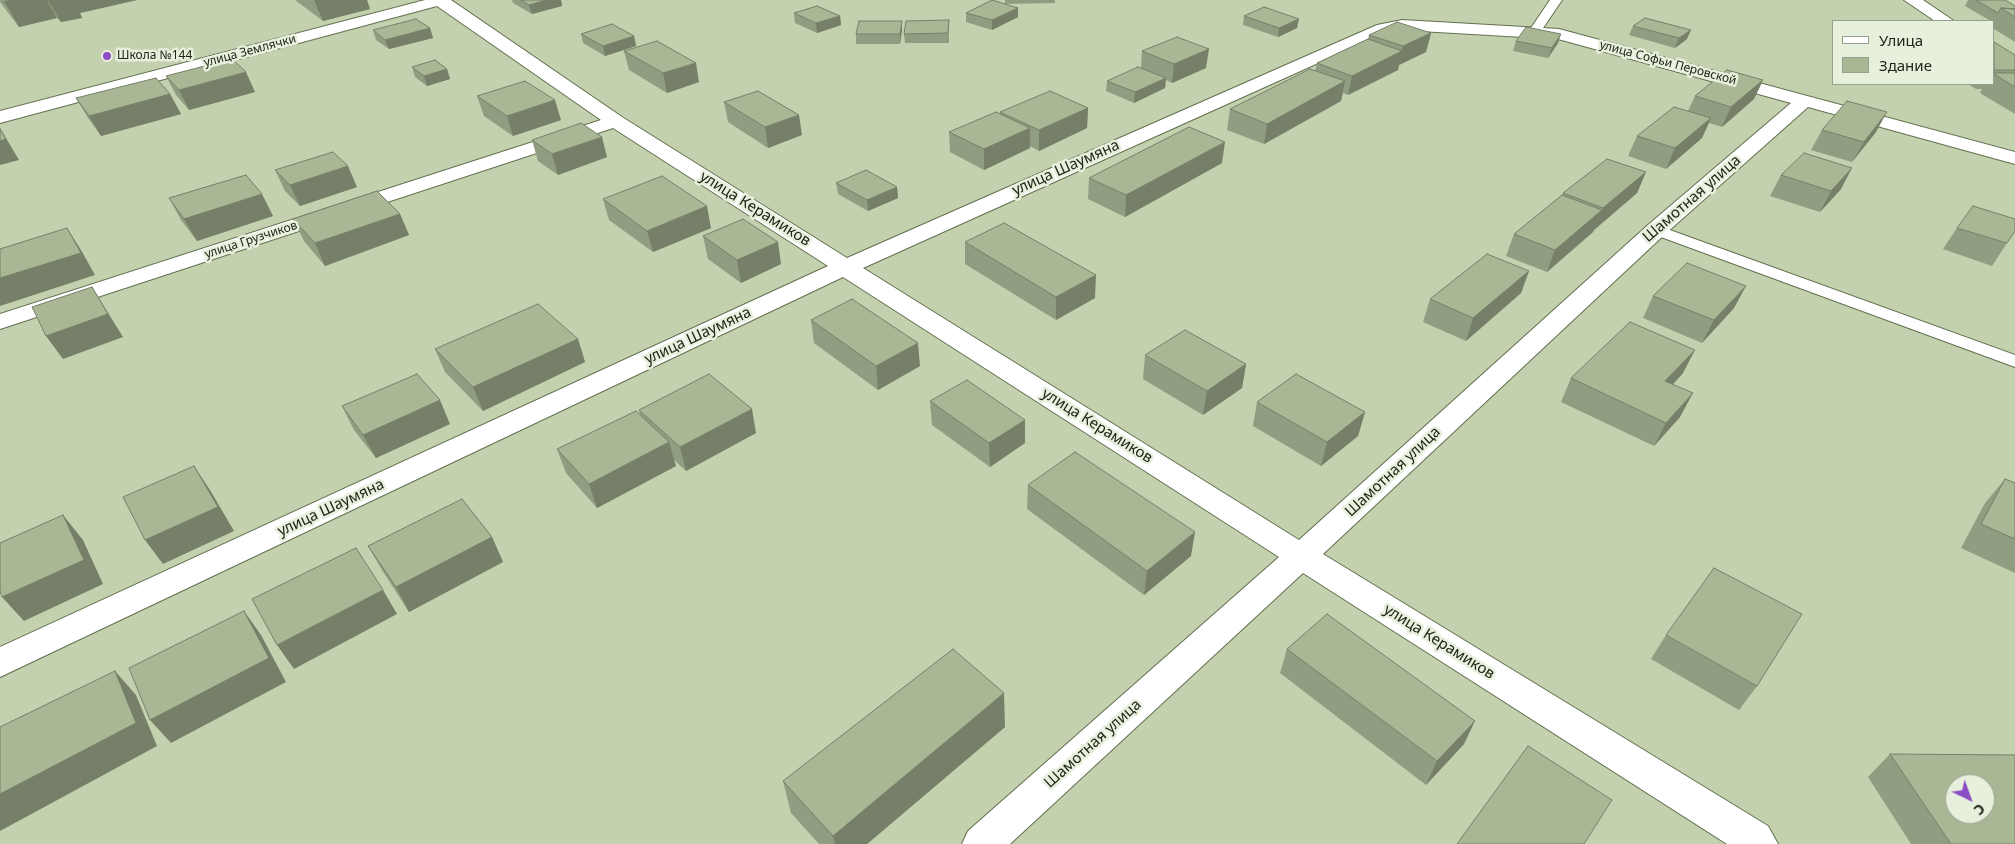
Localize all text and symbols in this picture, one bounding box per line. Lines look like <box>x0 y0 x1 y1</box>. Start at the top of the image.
legend <box>1832 20 1995 85</box>
text: Улица <box>1879 30 1923 50</box>
street label: улица Землячки <box>202 32 298 70</box>
street label: улица Софьи Перовской <box>1598 38 1738 88</box>
place label: Школа №144 <box>117 49 192 63</box>
marker: Школа №144 <box>101 50 113 62</box>
text: Здание <box>1879 55 1932 75</box>
street label: улица Шаумяна <box>1010 136 1122 200</box>
street label: Шамотная улица <box>1639 152 1745 246</box>
street label: улица Керамиков <box>696 168 814 250</box>
street label: улица Грузчиков <box>203 218 299 262</box>
street label: улица Шаумяна <box>642 303 754 369</box>
street label: улица Керамиков <box>1038 385 1156 467</box>
street label: Шамотная улица <box>1342 423 1444 521</box>
street label: улица Шаумяна <box>275 475 387 541</box>
street label: улица Керамиков <box>1380 601 1498 683</box>
street label: Шамотная улица <box>1041 696 1145 792</box>
north arrow <box>1945 774 1995 824</box>
text: С <box>1970 800 1989 820</box>

